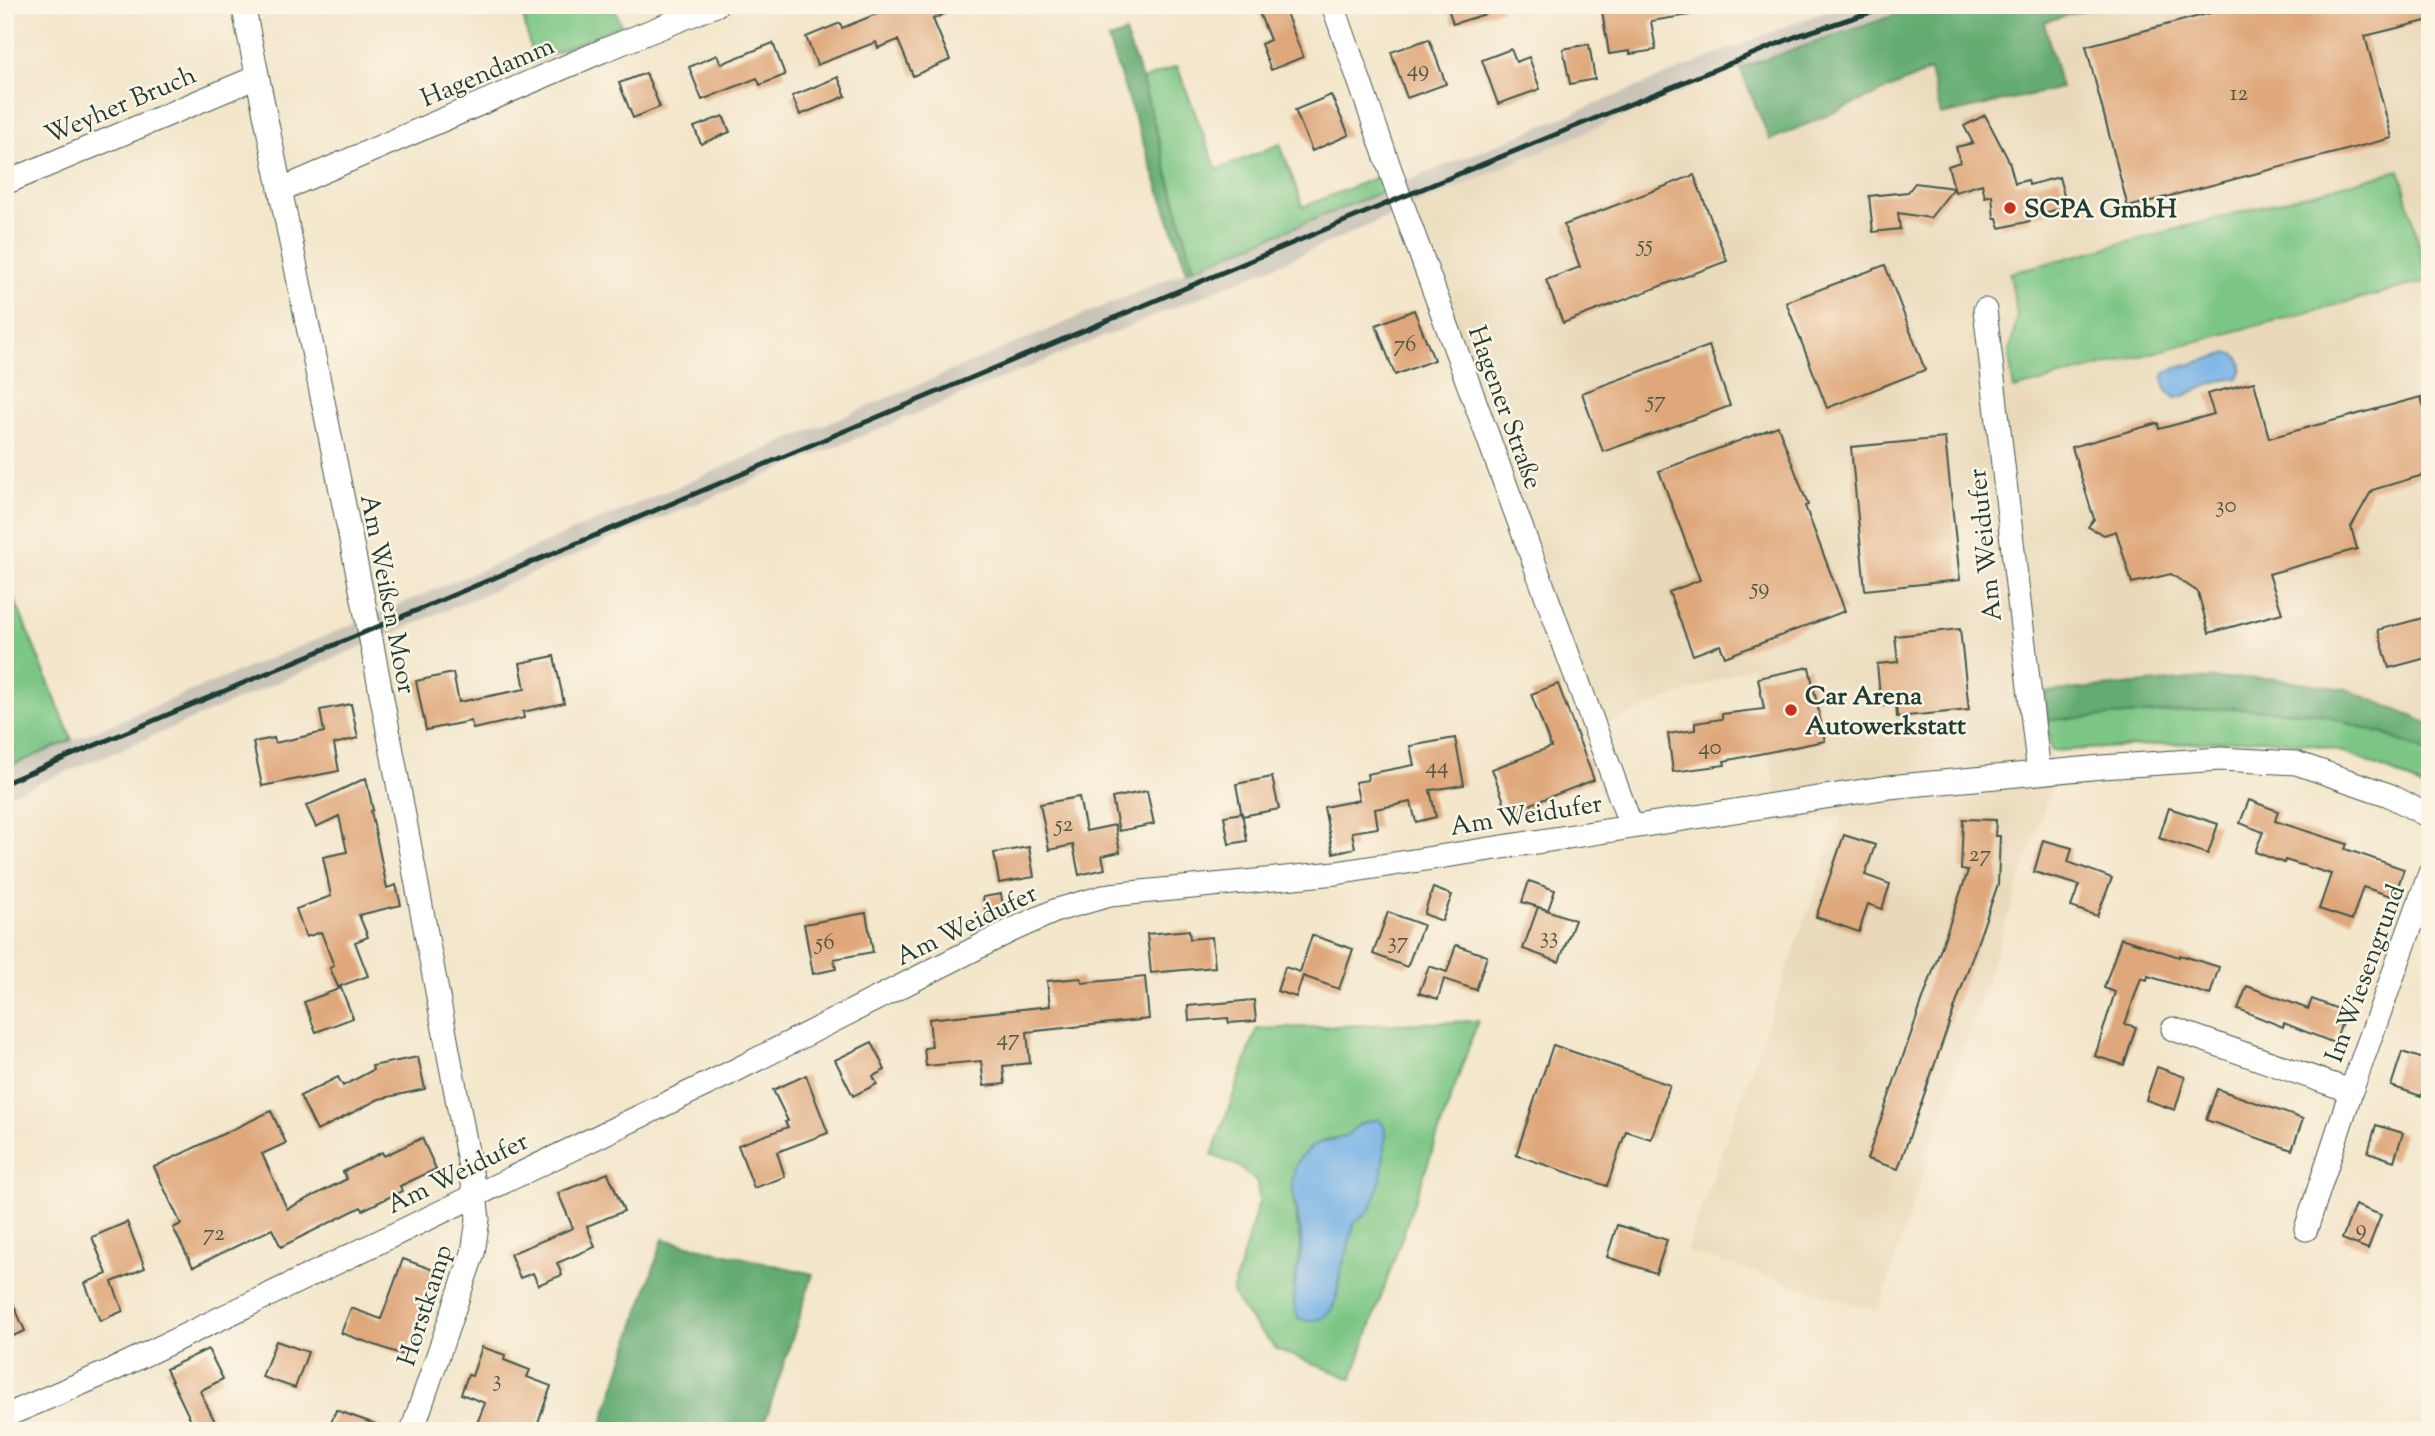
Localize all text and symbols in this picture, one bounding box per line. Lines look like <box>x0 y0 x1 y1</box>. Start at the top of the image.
street label: Hagendamm <box>416 29 560 118</box>
house number: 49 <box>1407 54 1429 87</box>
street label: Weyher Bruch <box>40 58 202 155</box>
house number: 12 <box>2230 78 2249 111</box>
place label: SCPA GmbH <box>2024 192 2177 229</box>
marker: SCPA GmbH <box>2002 200 2018 216</box>
house number: 55 <box>1635 229 1653 262</box>
street label: Hagener Straße <box>1457 321 1550 495</box>
house number: 76 <box>1394 329 1416 362</box>
house number: 57 <box>1644 385 1666 418</box>
street label: Am Weidufer <box>1960 466 2013 623</box>
house number: 30 <box>2215 490 2237 523</box>
street label: Am Weißen Moor <box>349 492 424 698</box>
house number: 59 <box>1748 572 1770 605</box>
place label: Car Arena Autowerkstatt <box>1805 679 1966 746</box>
marker: Car Arena Autowerkstatt <box>1783 702 1799 718</box>
house number: 40 <box>1698 732 1722 765</box>
house number: 44 <box>1425 751 1449 784</box>
street label: Am Weidufer <box>1448 786 1605 847</box>
house number: 52 <box>1053 809 1074 842</box>
house number: 27 <box>1969 839 1992 872</box>
street label: Am Weidufer <box>890 876 1044 977</box>
street label: Im Wiesengrund <box>2317 879 2416 1068</box>
house number: 33 <box>1540 921 1558 954</box>
house number: 37 <box>1388 926 1409 959</box>
house number: 56 <box>813 927 835 960</box>
house number: 47 <box>996 1023 1020 1056</box>
street label: Am Weidufer <box>381 1124 535 1225</box>
house number: 9 <box>2355 1213 2367 1246</box>
house number: 72 <box>203 1218 225 1251</box>
street label: Horstkamp <box>389 1240 463 1371</box>
house number: 3 <box>492 1364 502 1397</box>

